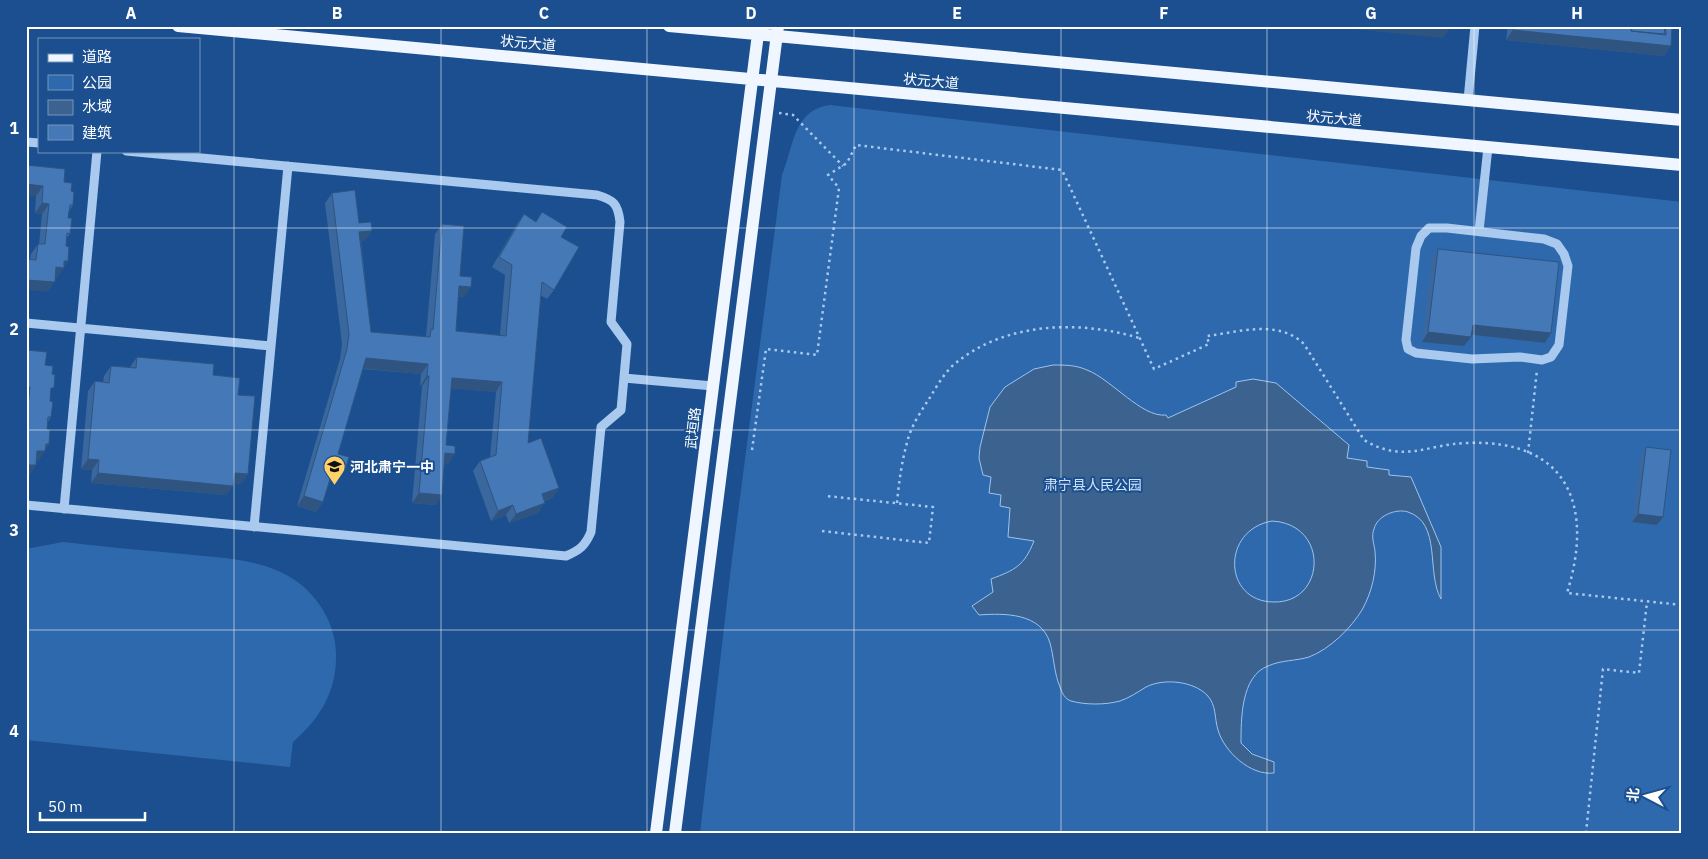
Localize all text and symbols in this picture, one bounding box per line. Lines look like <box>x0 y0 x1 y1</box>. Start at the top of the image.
text: A <box>126 3 137 23</box>
text: B <box>332 3 343 23</box>
text: C <box>539 3 549 23</box>
text: D <box>745 3 757 23</box>
text: E <box>952 3 962 23</box>
text: F <box>1159 3 1169 23</box>
text: G <box>1365 3 1377 23</box>
text: H <box>1571 3 1583 23</box>
street label: 状元大道 <box>499 32 557 54</box>
legend <box>38 38 200 152</box>
text: 道路 <box>82 47 112 66</box>
street label: 状元大道 <box>902 70 960 92</box>
text: 公园 <box>82 73 112 92</box>
text: 水域 <box>82 97 112 116</box>
street label: 状元大道 <box>1305 107 1363 129</box>
text: 1 <box>9 118 19 138</box>
text: 建筑 <box>82 123 112 142</box>
text: 2 <box>9 319 19 339</box>
street label: 武垣路 <box>682 406 704 450</box>
school or university icon: 河北肃宁一中 <box>322 455 346 486</box>
place label: 河北肃宁一中 <box>350 458 434 476</box>
park label: 肃宁县人民公园 <box>1044 476 1142 494</box>
text: 3 <box>9 520 19 540</box>
text: 4 <box>9 721 19 741</box>
north arrow <box>1620 772 1670 822</box>
text: 北 <box>1623 787 1643 803</box>
scale bar <box>40 789 145 821</box>
text: 50 m <box>48 797 83 816</box>

